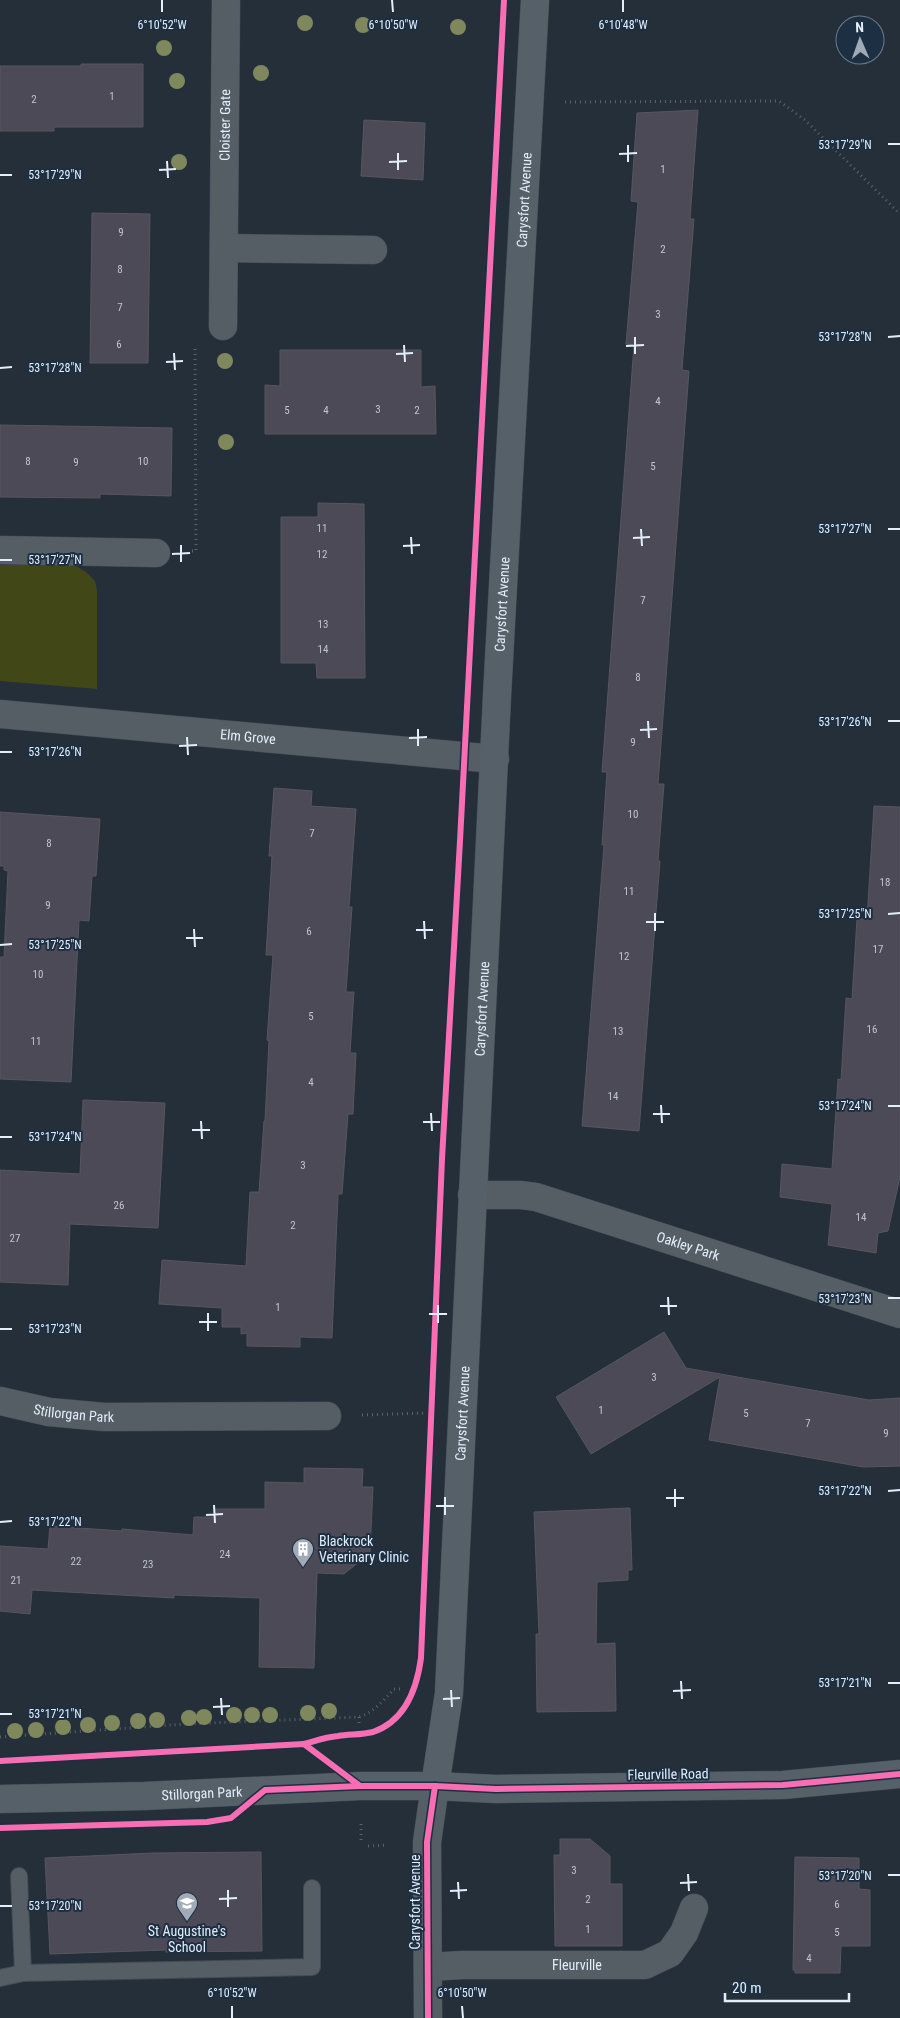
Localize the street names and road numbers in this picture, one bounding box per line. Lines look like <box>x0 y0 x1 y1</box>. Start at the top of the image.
street label: Cloister Gate <box>217 89 233 161</box>
street label: Carysfort Avenue <box>514 152 535 248</box>
street label: Carysfort Avenue <box>491 556 513 652</box>
street label: Elm Grove <box>219 726 277 747</box>
street label: Carysfort Avenue <box>472 961 492 1057</box>
street label: Oakley Park <box>655 1228 722 1264</box>
street label: Carysfort Avenue <box>452 1365 473 1461</box>
street label: Stillorgan Park <box>32 1401 115 1425</box>
street label: Fleurville Road <box>627 1765 709 1783</box>
street label: Stillorgan Park <box>161 1783 243 1803</box>
street label: Carysfort Avenue <box>407 1854 423 1949</box>
street label: Fleurville <box>552 1957 602 1973</box>

